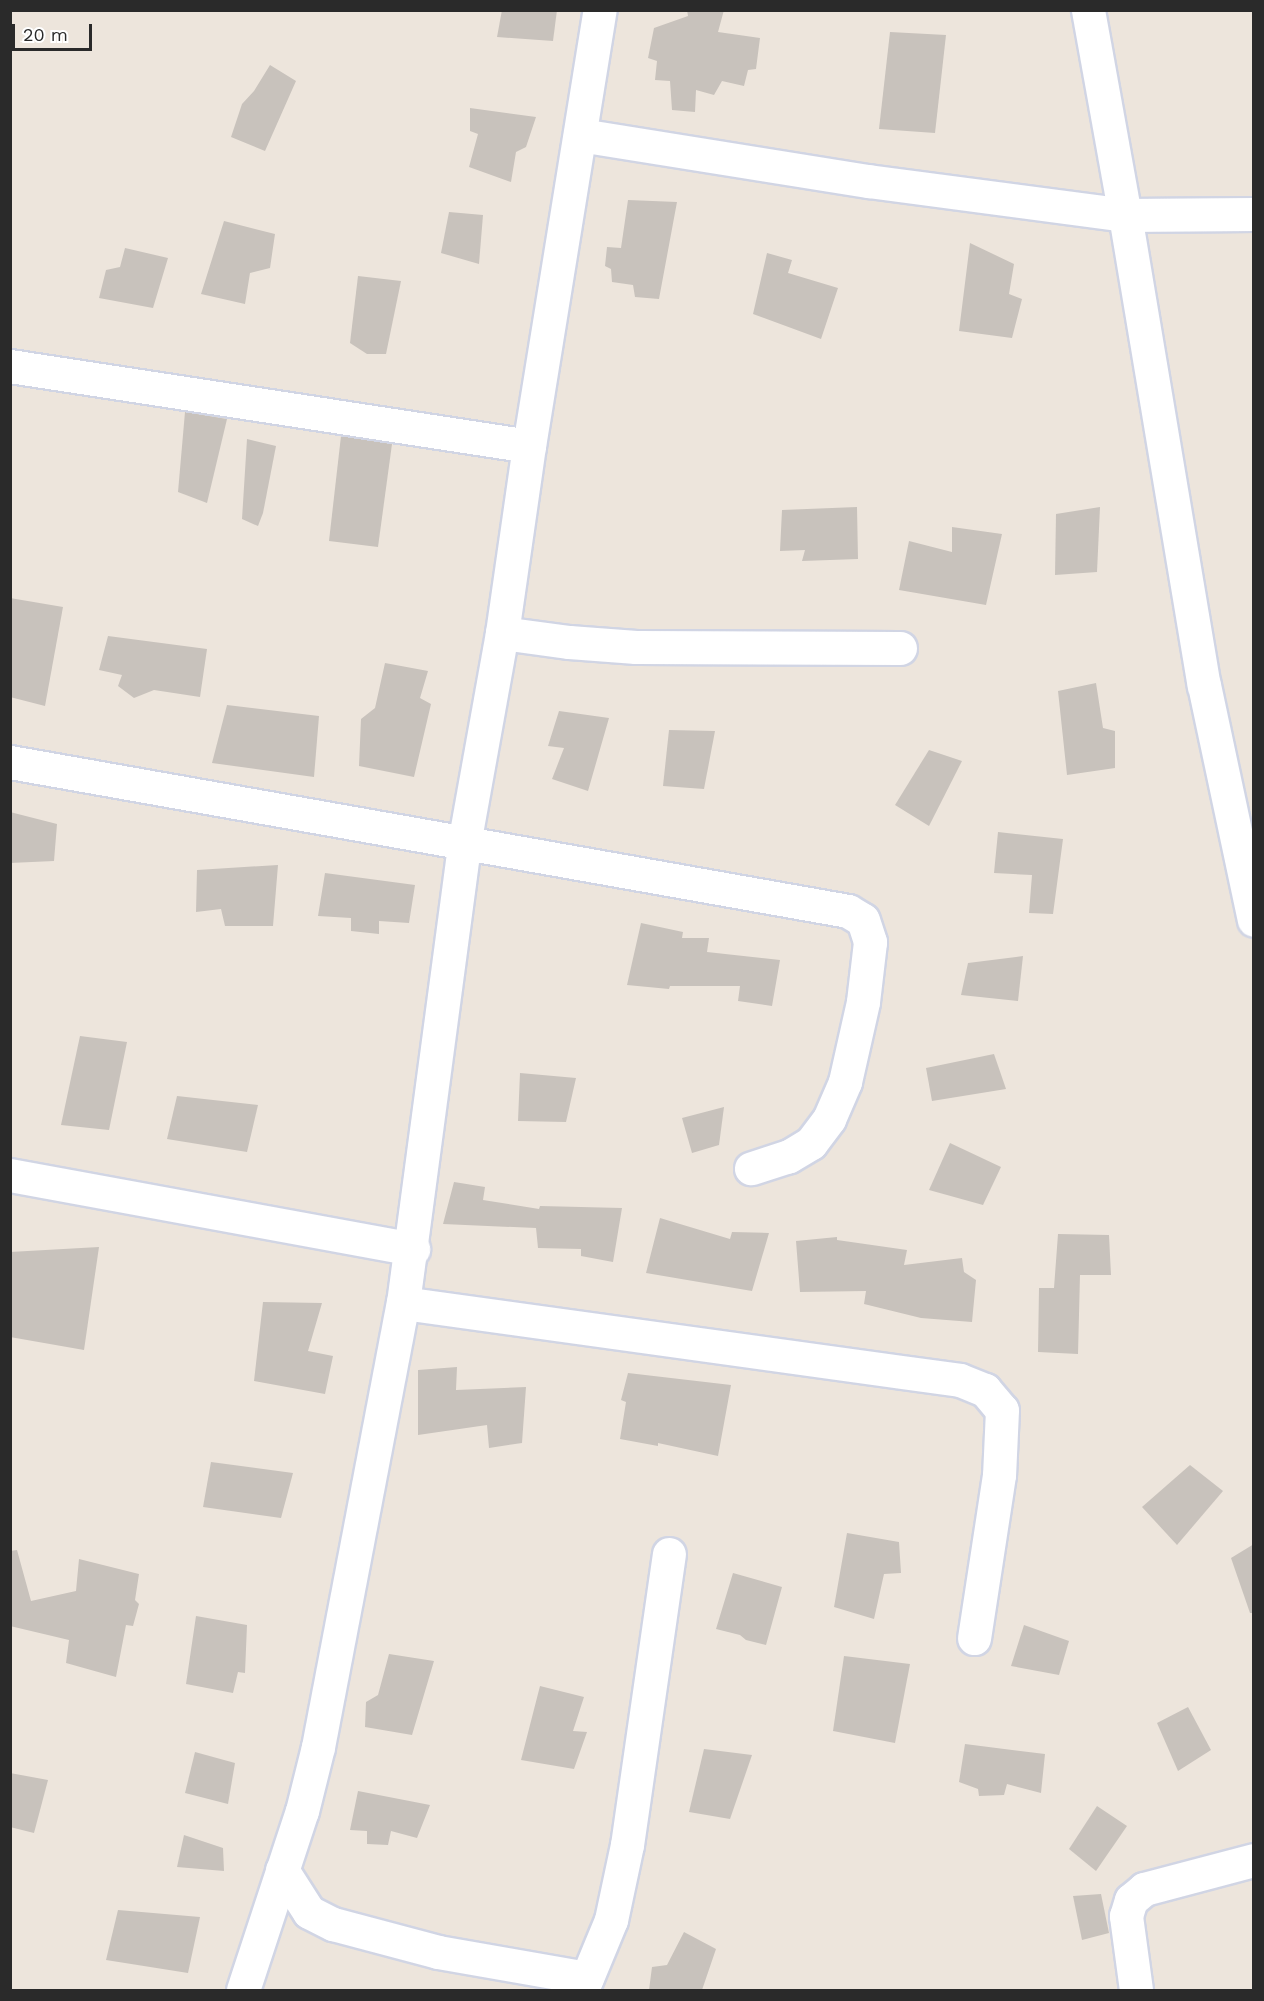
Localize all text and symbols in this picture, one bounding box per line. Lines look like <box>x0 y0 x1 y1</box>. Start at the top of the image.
scale bar <box>15 12 94 50</box>
text: 20 m <box>23 24 68 45</box>

